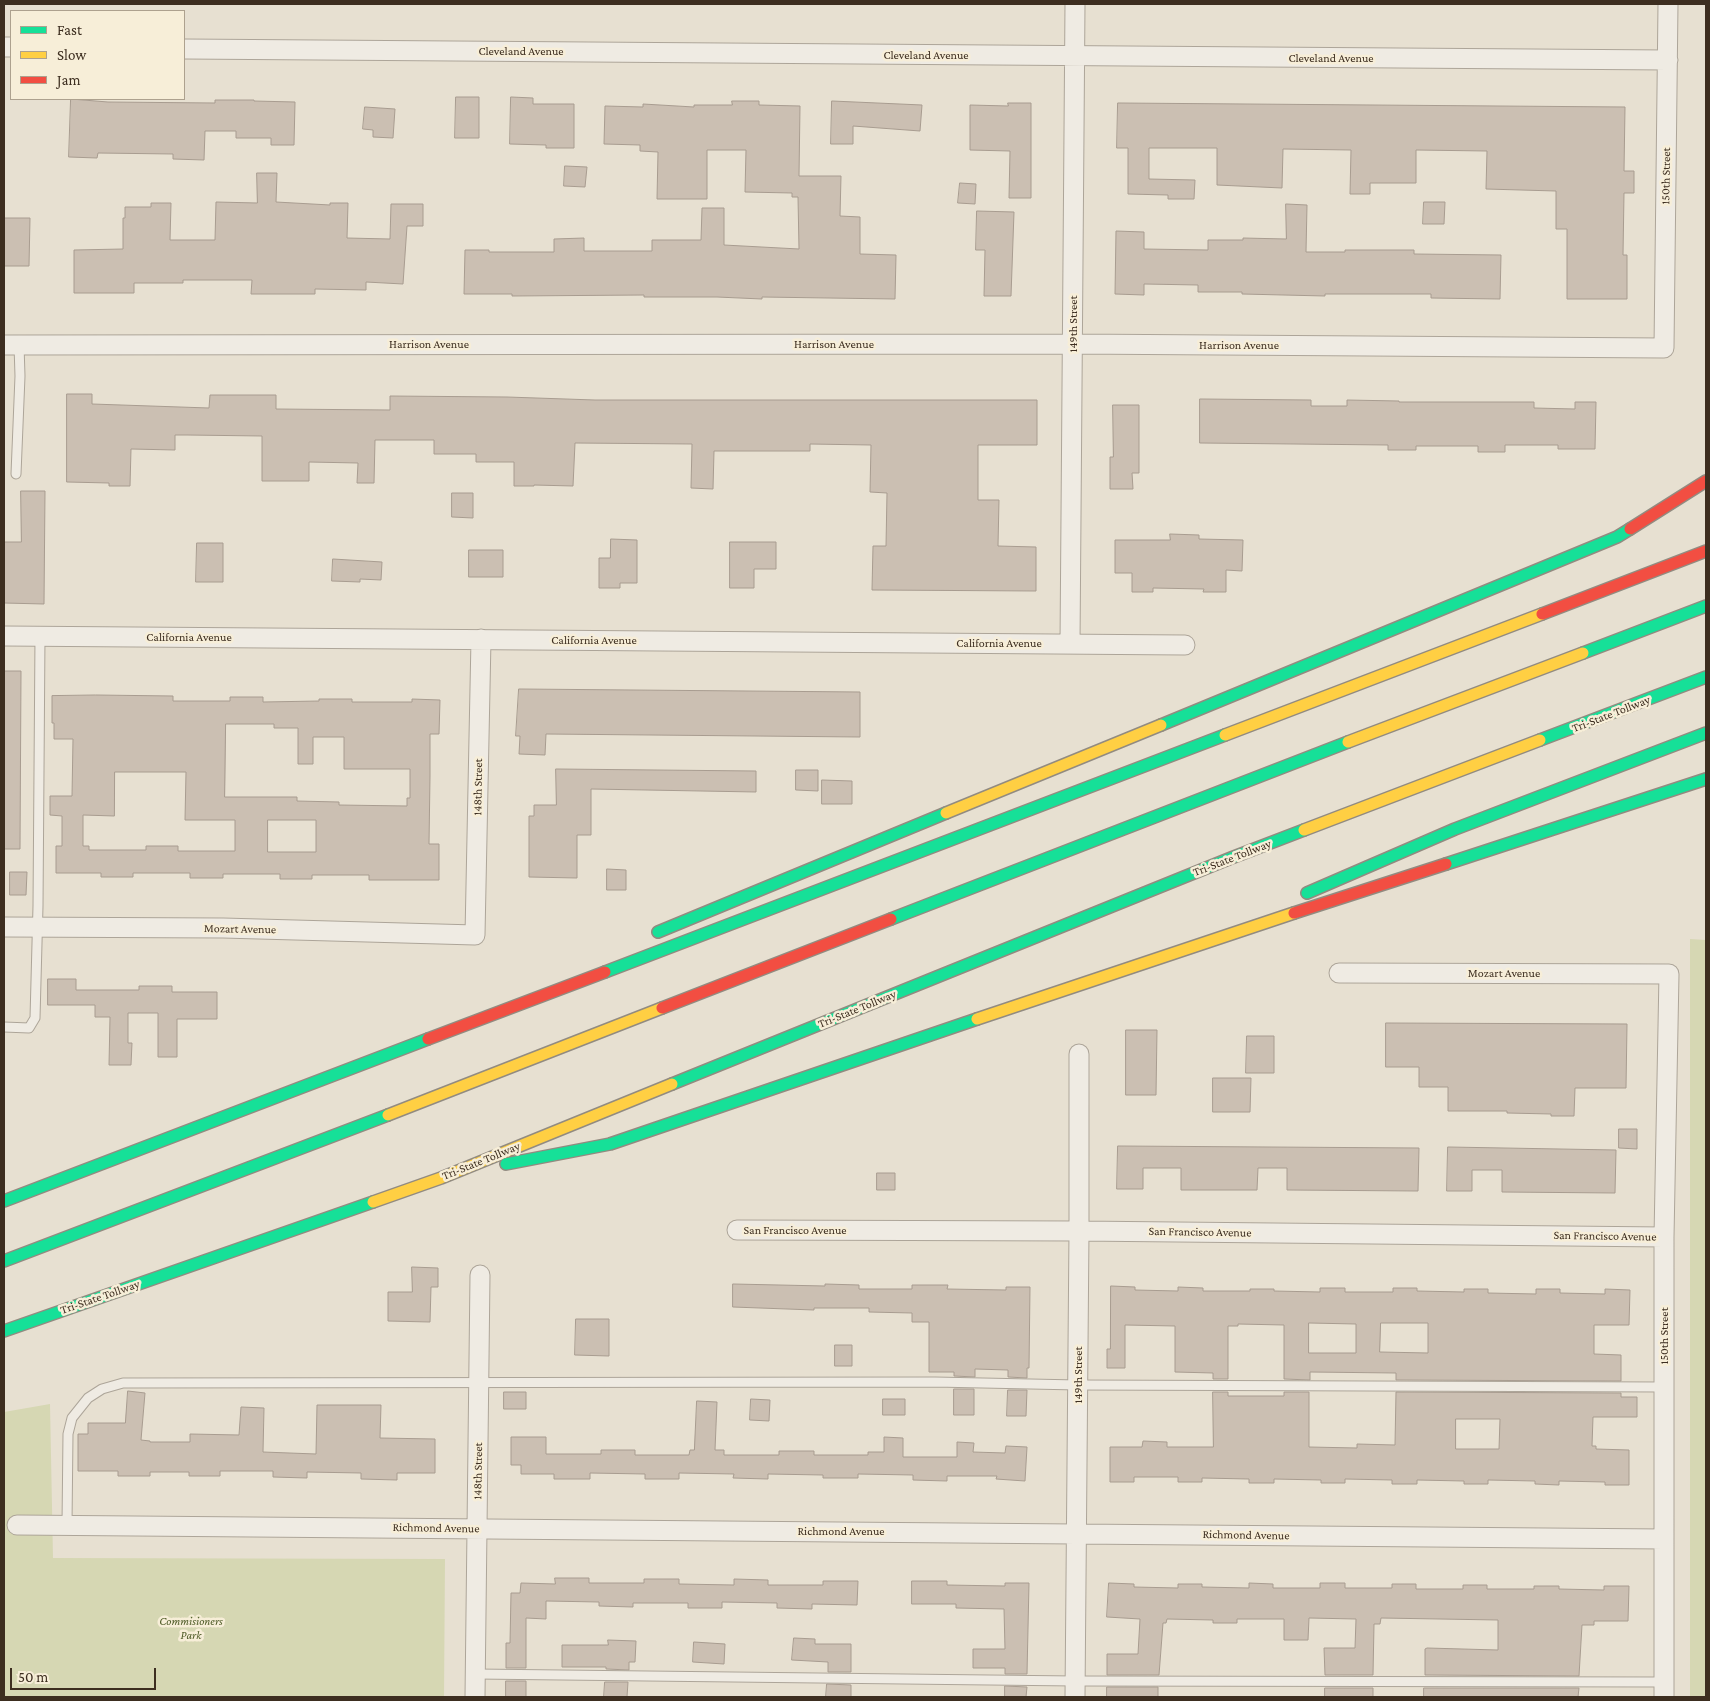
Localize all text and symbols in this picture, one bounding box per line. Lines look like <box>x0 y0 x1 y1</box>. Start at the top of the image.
legend <box>10 10 185 100</box>
text: Fast <box>57 22 82 38</box>
street label: Cleveland Avenue <box>478 44 564 58</box>
text: Slow <box>57 47 86 63</box>
street label: Cleveland Avenue <box>883 48 969 62</box>
street label: Cleveland Avenue <box>1288 51 1374 65</box>
text: Jam <box>57 72 80 88</box>
street label: 150th Street <box>1658 147 1674 205</box>
street label: 149th Street <box>1066 296 1080 352</box>
street label: Harrison Avenue <box>389 337 469 351</box>
street label: Harrison Avenue <box>794 337 874 351</box>
street label: Harrison Avenue <box>1199 338 1279 352</box>
street label: California Avenue <box>146 630 232 644</box>
street label: California Avenue <box>551 633 637 647</box>
street label: California Avenue <box>956 636 1042 650</box>
street label: Tri-State Tollway <box>1570 692 1652 736</box>
street label: 148th Street <box>470 758 486 816</box>
street label: Tri-State Tollway <box>1191 836 1273 880</box>
street label: Mozart Avenue <box>204 921 276 937</box>
street label: Mozart Avenue <box>1468 966 1540 980</box>
street label: Tri-State Tollway <box>816 987 898 1031</box>
street label: Tri-State Tollway <box>440 1139 522 1183</box>
street label: San Francisco Avenue <box>743 1223 847 1237</box>
street label: San Francisco Avenue <box>1148 1224 1252 1240</box>
street label: San Francisco Avenue <box>1553 1228 1657 1244</box>
street label: Tri-State Tollway <box>58 1277 142 1317</box>
street label: 150th Street <box>1657 1307 1671 1365</box>
street label: 149th Street <box>1071 1347 1085 1403</box>
street label: 148th Street <box>470 1442 486 1500</box>
street label: Richmond Avenue <box>392 1520 480 1536</box>
street label: Richmond Avenue <box>797 1524 885 1538</box>
street label: Richmond Avenue <box>1202 1527 1290 1543</box>
park label: Commisioners Park <box>159 1614 223 1642</box>
scale bar <box>12 1658 159 1690</box>
text: 50 m <box>18 1669 48 1685</box>

